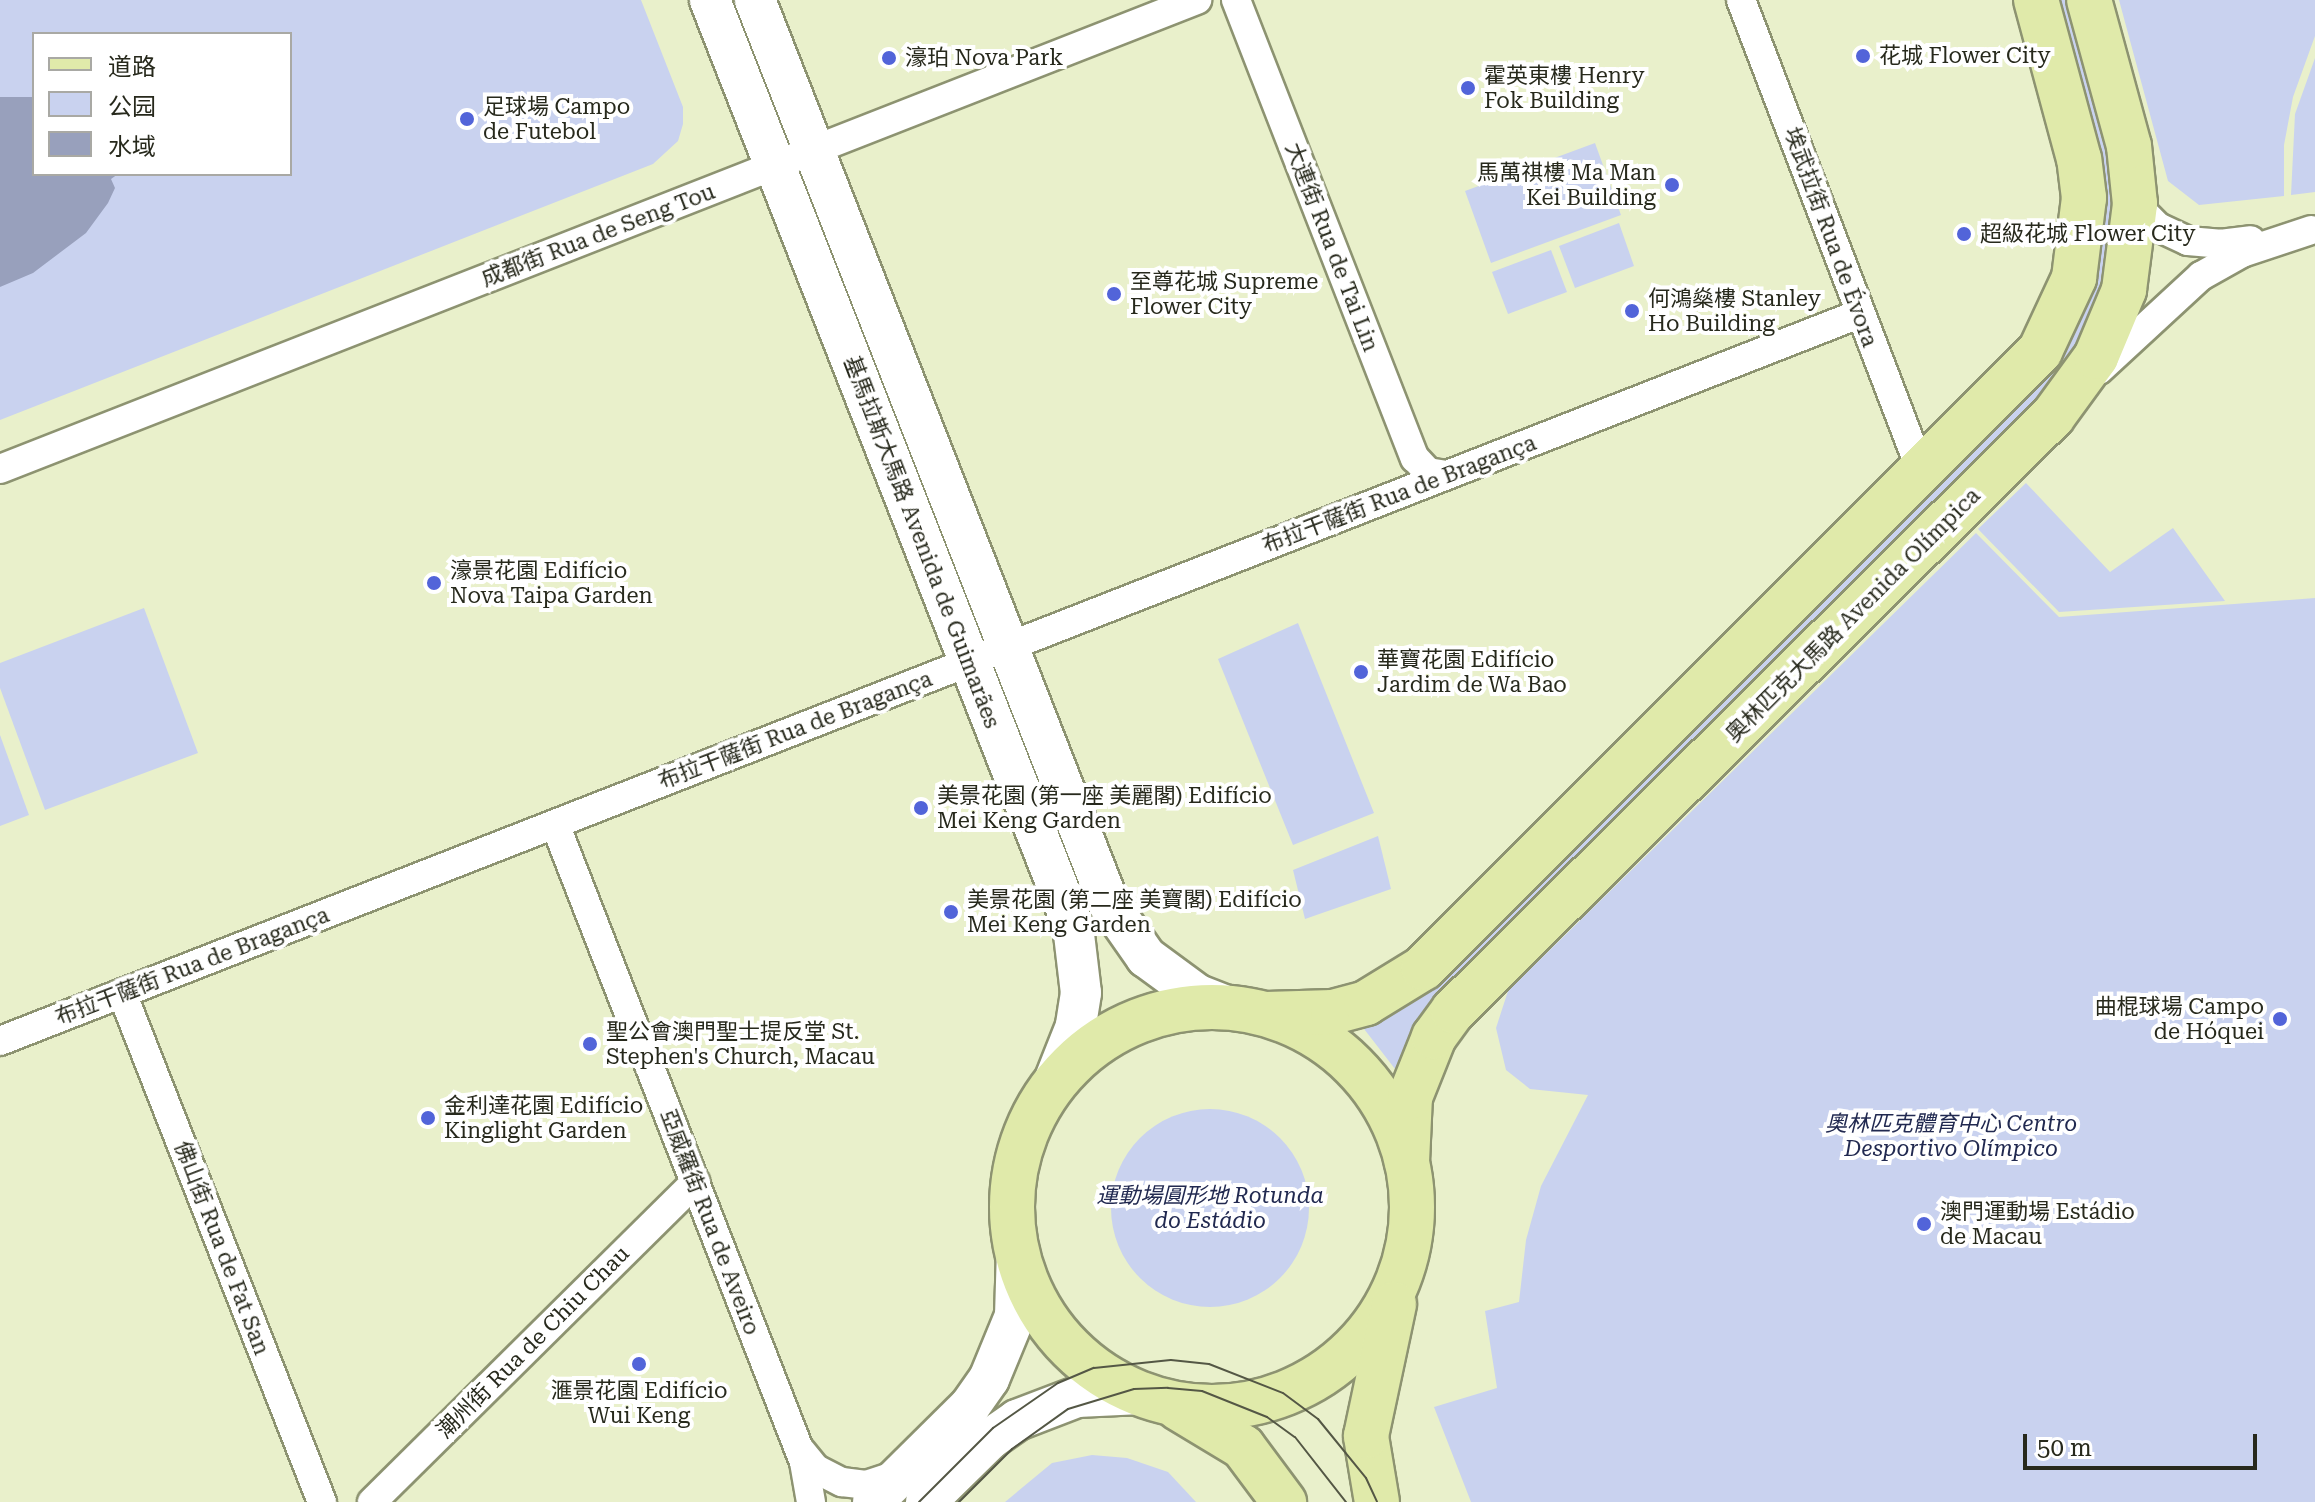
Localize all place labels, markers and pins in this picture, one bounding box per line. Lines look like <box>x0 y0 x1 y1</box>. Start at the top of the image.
place label: 花城 Flower City <box>1879 43 2051 69</box>
place label: 濠珀 Nova Park <box>905 45 1063 71</box>
marker: 花城 Flower City <box>1854 47 1872 65</box>
marker: 濠珀 Nova Park <box>880 49 898 67</box>
place label: 霍英東樓 Henry Fok Building <box>1484 62 1644 114</box>
marker: 霍英東樓 Henry Fok Building <box>1459 79 1477 97</box>
place label: 足球場 Campo de Futebol <box>483 93 630 144</box>
marker: 足球場 Campo de Futebol <box>458 110 476 128</box>
place label: 馬萬祺樓 Ma Man Kei Building <box>1477 159 1656 210</box>
marker: 馬萬祺樓 Ma Man Kei Building <box>1663 176 1681 194</box>
place label: 超級花城 Flower City <box>1980 221 2196 247</box>
marker: 超級花城 Flower City <box>1955 225 1973 243</box>
place label: 至尊花城 Supreme Flower City <box>1130 268 1318 320</box>
marker: 至尊花城 Supreme Flower City <box>1105 285 1123 303</box>
place label: 何鴻燊樓 Stanley Ho Building <box>1648 285 1821 336</box>
marker: 何鴻燊樓 Stanley Ho Building <box>1623 302 1641 320</box>
place label: 濠景花園 Edifício Nova Taipa Garden <box>450 557 653 608</box>
marker: 濠景花園 Edifício Nova Taipa Garden <box>425 574 443 592</box>
place label: 華寶花園 Edifício Jardim de Wa Bao <box>1377 646 1567 698</box>
marker: 華寶花園 Edifício Jardim de Wa Bao <box>1352 663 1370 681</box>
place label: 美景花園 (第一座 美麗閣) Edifício Mei Keng Garden <box>937 782 1272 834</box>
marker: 美景花園 (第一座 美麗閣) Edifício Mei Keng Garden <box>912 799 930 817</box>
place label: 美景花園 (第二座 美寶閣) Edifício Mei Keng Garden <box>967 886 1302 938</box>
marker: 美景花園 (第二座 美寶閣) Edifício Mei Keng Garden <box>942 903 960 921</box>
place label: 曲棍球場 Campo de Hóquei <box>2095 993 2264 1044</box>
marker: 曲棍球場 Campo de Hóquei <box>2271 1010 2289 1028</box>
place label: 聖公會澳門聖士提反堂 St. Stephen's Church, Macau <box>606 1018 875 1070</box>
marker: 聖公會澳門聖士提反堂 St. Stephen's Church, Macau <box>581 1035 599 1053</box>
place label: 金利達花園 Edifício Kinglight Garden <box>444 1092 643 1144</box>
marker: 金利達花園 Edifício Kinglight Garden <box>419 1109 437 1127</box>
place label: 澳門運動場 Estádio de Macau <box>1940 1198 2135 1250</box>
marker: 澳門運動場 Estádio de Macau <box>1915 1215 1933 1233</box>
marker: 滙景花園 Edifício Wui Keng <box>630 1355 648 1373</box>
place label: 滙景花園 Edifício Wui Keng <box>550 1377 728 1428</box>

